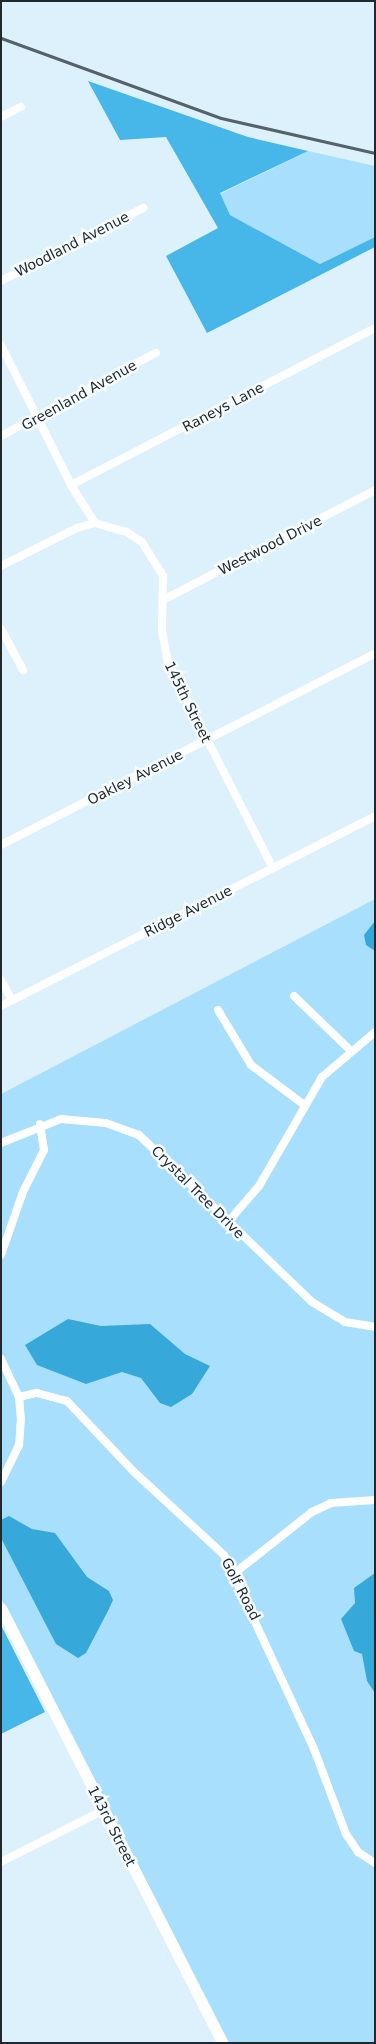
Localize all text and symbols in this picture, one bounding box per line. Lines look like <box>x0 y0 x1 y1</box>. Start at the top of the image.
street label: Woodland Avenue <box>12 208 132 280</box>
street label: Greenland Avenue <box>18 356 140 434</box>
street label: Raneys Lane <box>180 379 266 435</box>
street label: Westwood Drive <box>216 512 324 578</box>
street label: 145th Street <box>161 659 215 745</box>
street label: Oakley Avenue <box>84 746 186 808</box>
street label: Ridge Avenue <box>141 882 235 940</box>
street label: Crystal Tree Drive <box>148 1142 248 1242</box>
street label: Golf Road <box>218 1555 264 1623</box>
street label: 143rd Street <box>85 1783 139 1869</box>

